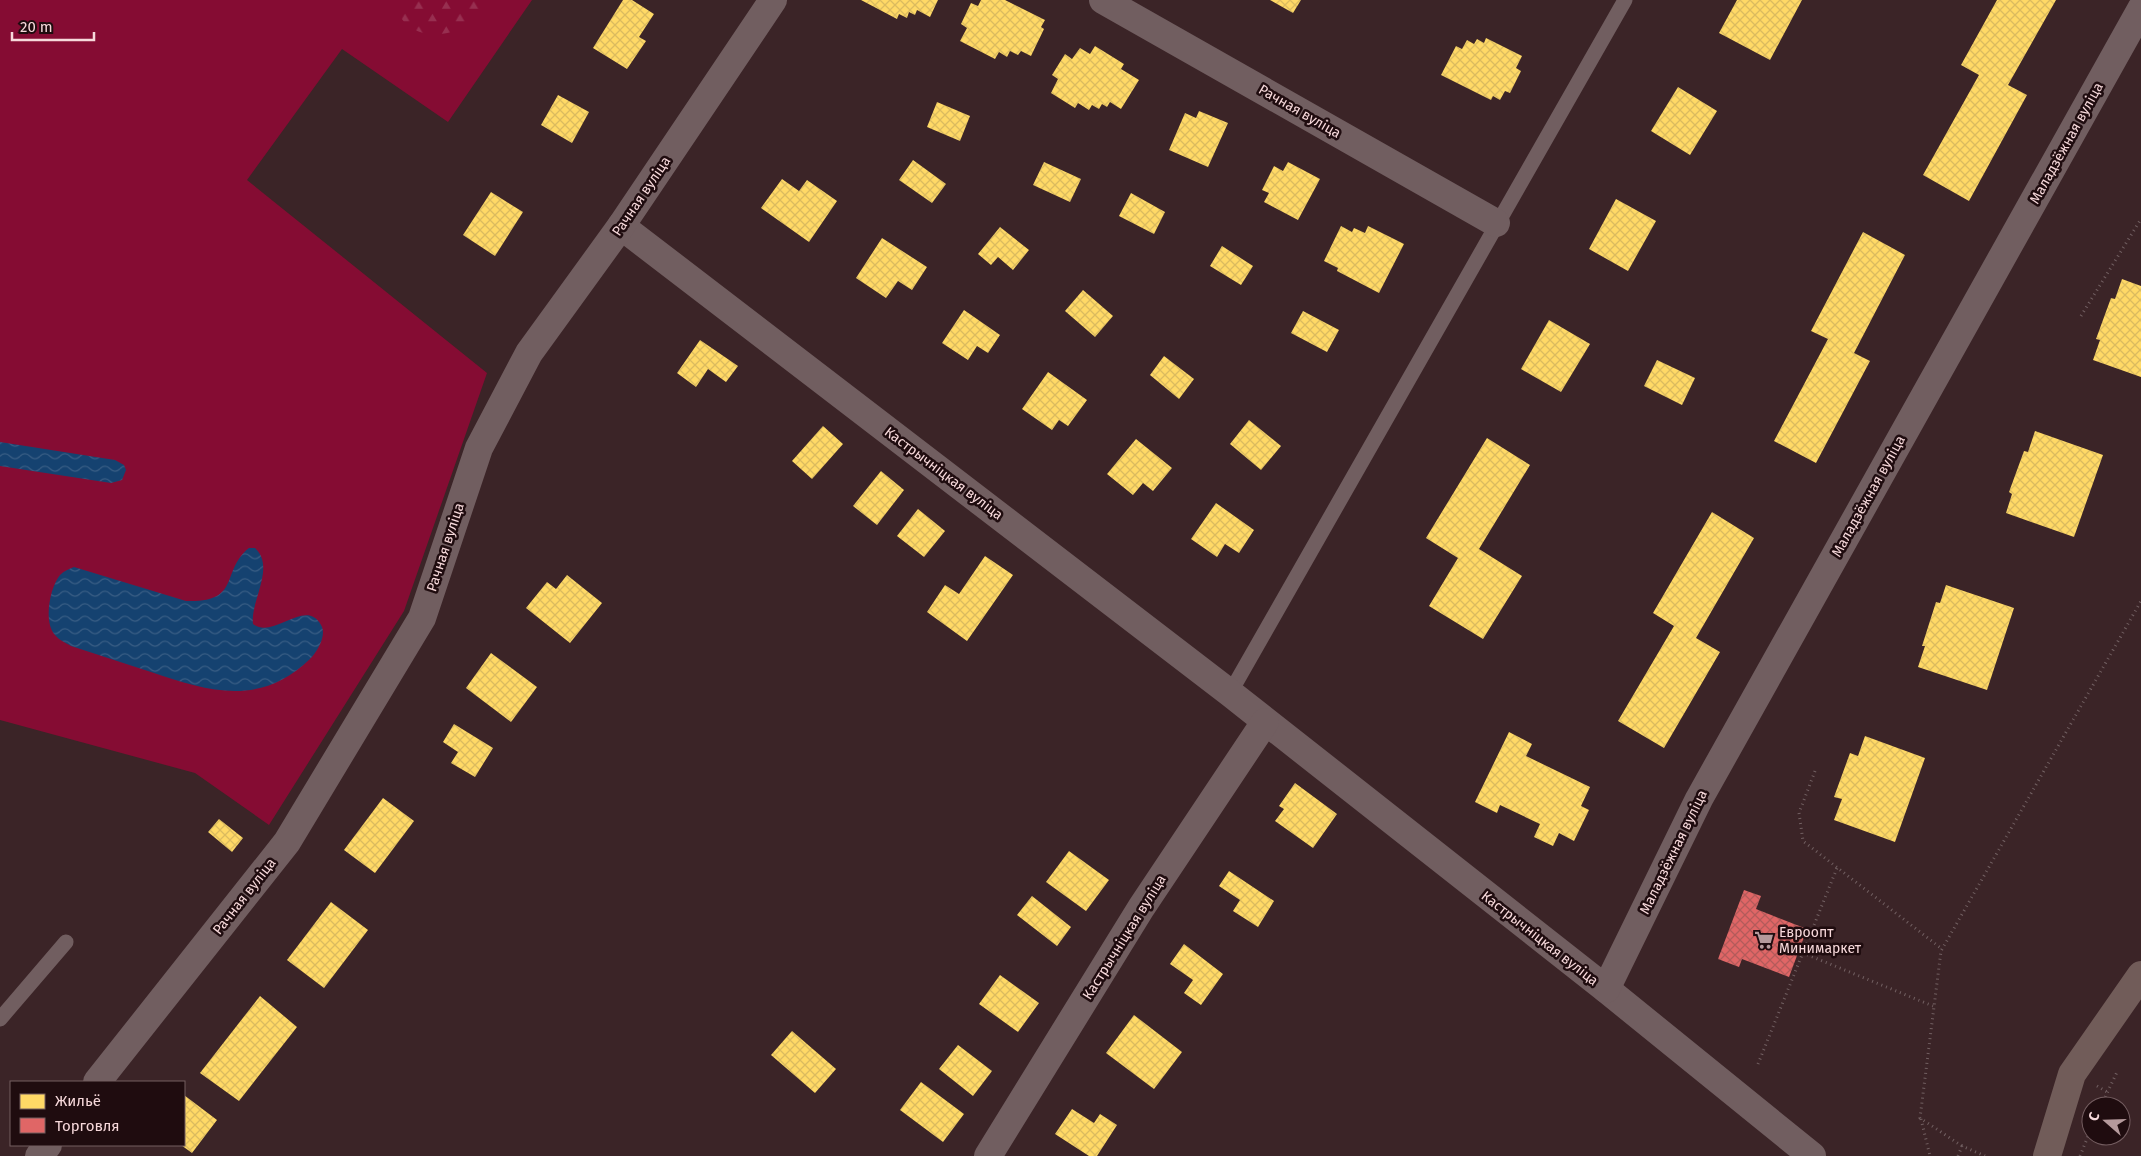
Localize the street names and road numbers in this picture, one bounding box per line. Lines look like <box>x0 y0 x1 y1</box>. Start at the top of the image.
street label: Маладзёжная вуліца <box>2026 80 2107 207</box>
street label: Рачная вуліца <box>1256 81 1344 142</box>
street label: Рачная вуліца <box>609 153 674 239</box>
street label: Кастрычніцкая вуліца <box>881 423 1006 523</box>
street label: Маладзёжная вуліца <box>1828 433 1909 560</box>
street label: Рачная вуліца <box>423 501 468 594</box>
street label: Маладзёжная вуліца <box>1636 787 1711 917</box>
street label: Рачная вуліца <box>209 855 280 938</box>
street label: Кастрычніцкая вуліца <box>1079 872 1170 1003</box>
street label: Кастрычніцкая вуліца <box>1478 887 1602 989</box>

